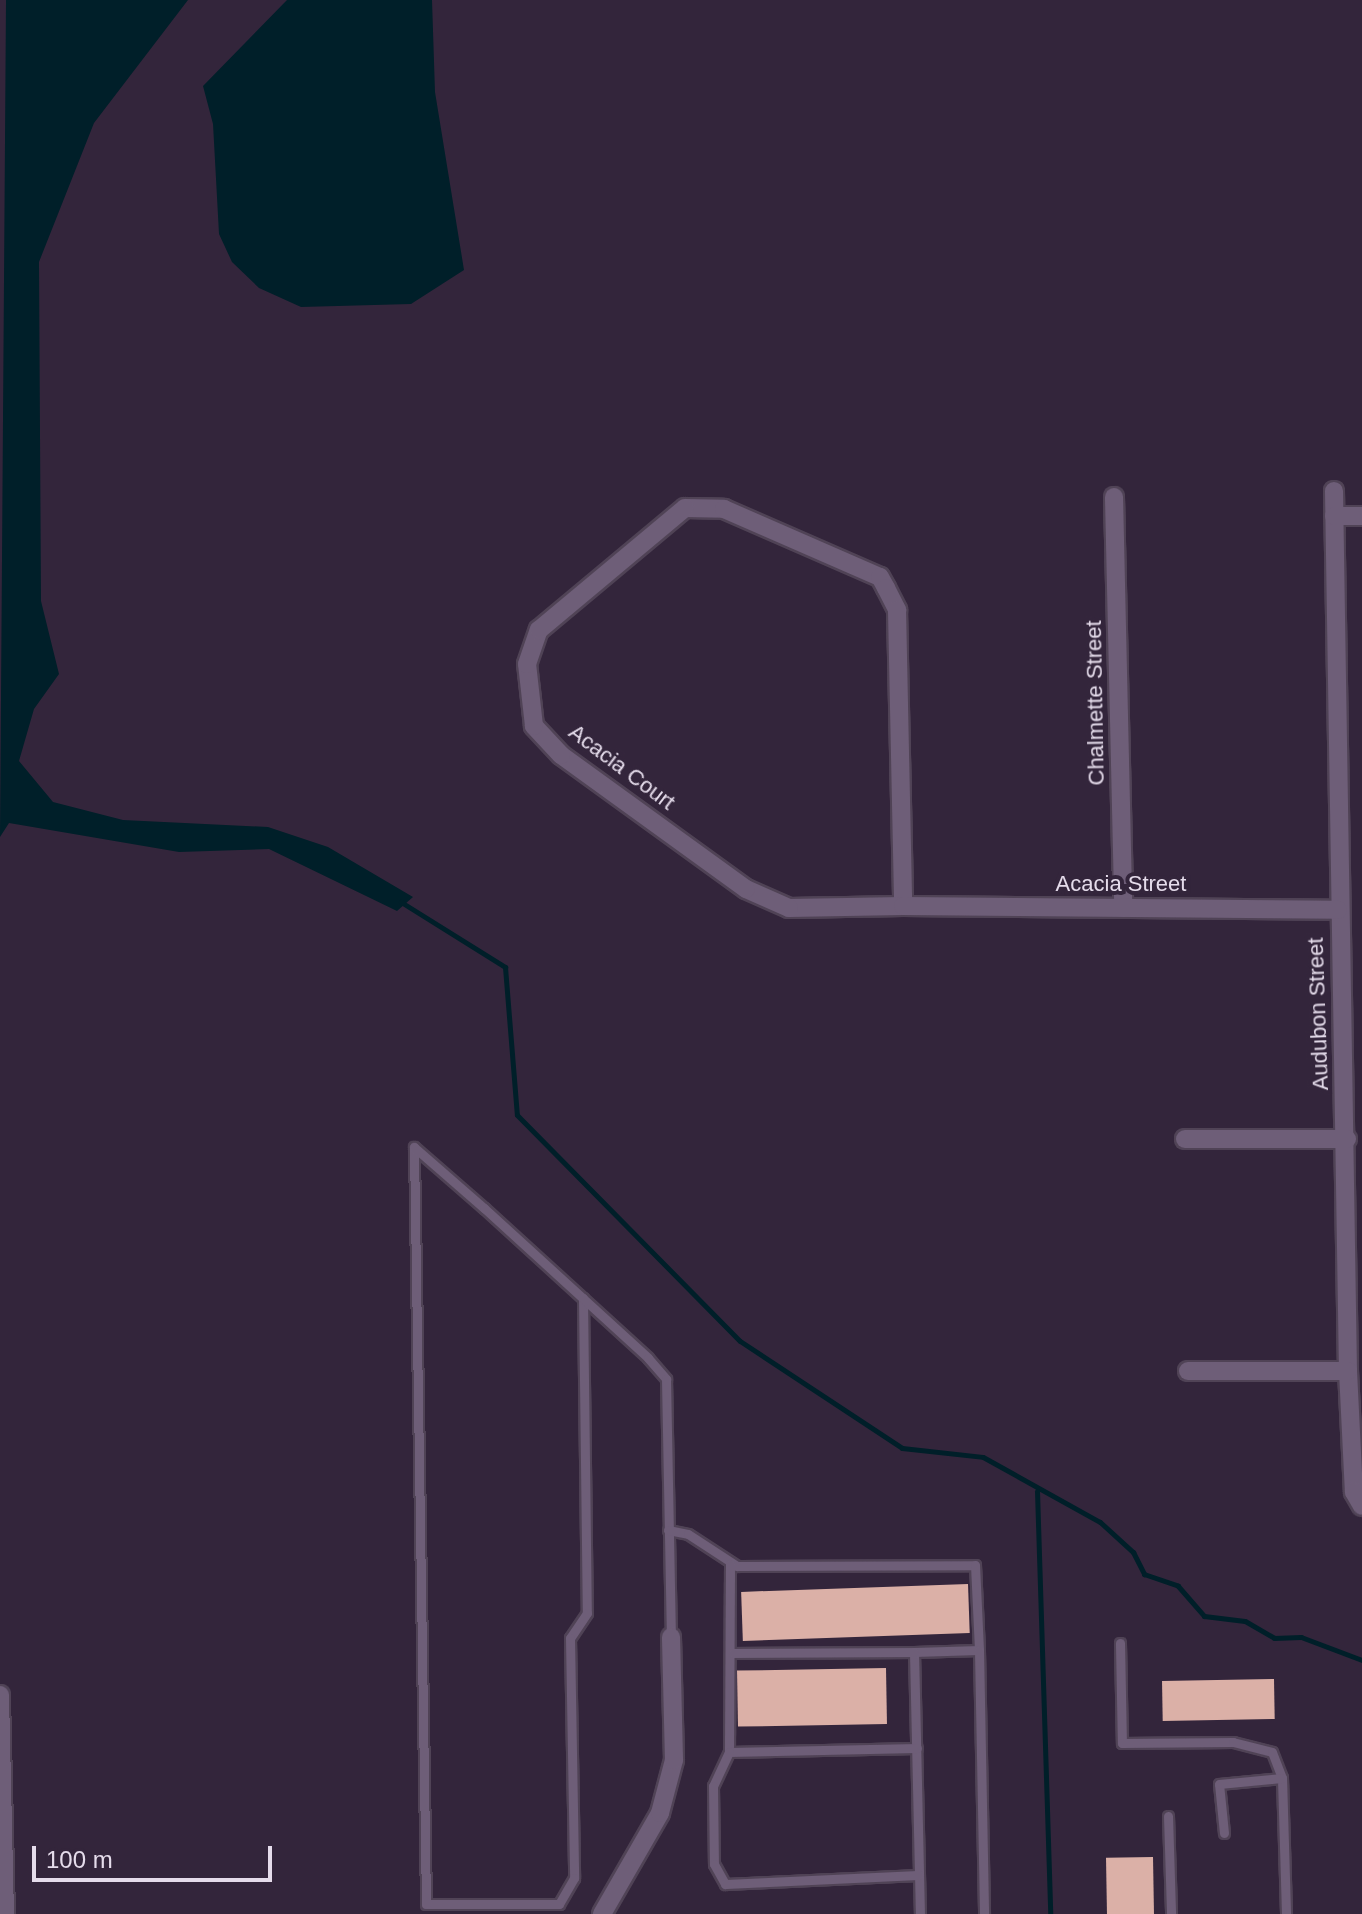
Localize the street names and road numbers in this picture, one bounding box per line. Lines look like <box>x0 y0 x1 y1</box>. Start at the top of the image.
street label: Chalmette Street <box>1080 620 1110 786</box>
street label: Acacia Court <box>564 719 680 815</box>
street label: Acacia Street <box>1056 871 1186 897</box>
street label: Audubon Street <box>1302 937 1334 1091</box>

